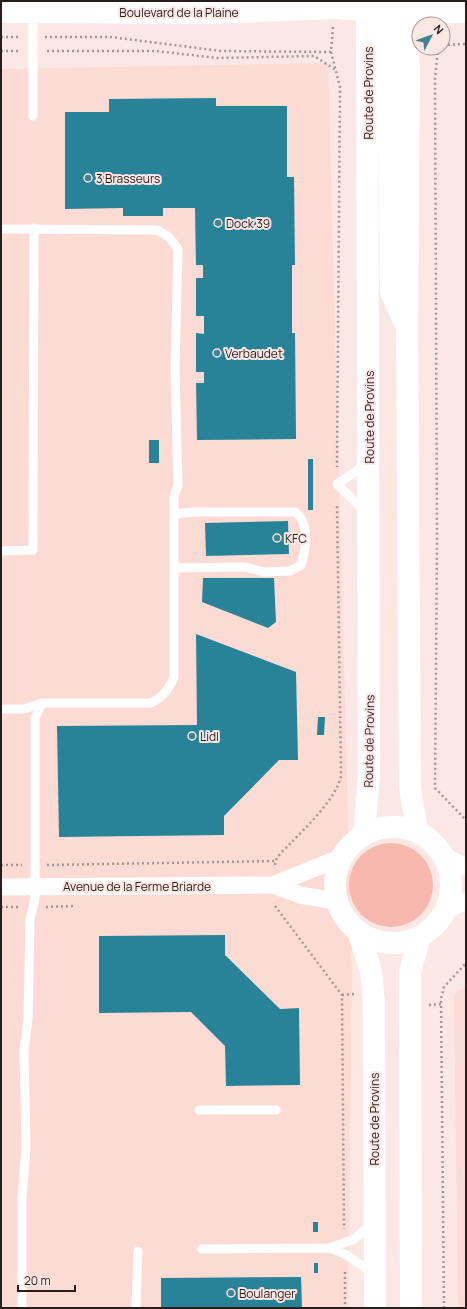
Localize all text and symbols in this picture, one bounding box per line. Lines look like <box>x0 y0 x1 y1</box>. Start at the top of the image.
street label: Boulevard de la Plaine <box>119 4 239 21</box>
north arrow <box>411 16 451 56</box>
text: N <box>431 21 447 37</box>
street label: Route de Provins <box>360 47 377 139</box>
place label: 3 Brasseurs <box>96 170 160 187</box>
marker: 3 Brasseurs <box>83 173 93 183</box>
place label: Dock 39 <box>226 215 270 232</box>
marker: Dock 39 <box>213 218 223 228</box>
place label: Verbaudet <box>225 345 283 362</box>
marker: Verbaudet <box>212 348 222 358</box>
street label: Route de Provins <box>361 371 378 463</box>
place label: KFC <box>285 530 307 547</box>
marker: KFC <box>272 533 282 543</box>
street label: Route de Provins <box>360 694 378 788</box>
place label: Lidl <box>200 728 219 745</box>
marker: Lidl <box>187 731 197 741</box>
street label: Avenue de la Ferme Briarde <box>63 878 211 895</box>
street label: Route de Provins <box>366 1073 383 1165</box>
scale bar <box>18 1267 75 1293</box>
text: 20 m <box>24 1272 51 1289</box>
place label: Boulanger <box>239 1285 296 1302</box>
marker: Boulanger <box>226 1288 236 1298</box>

